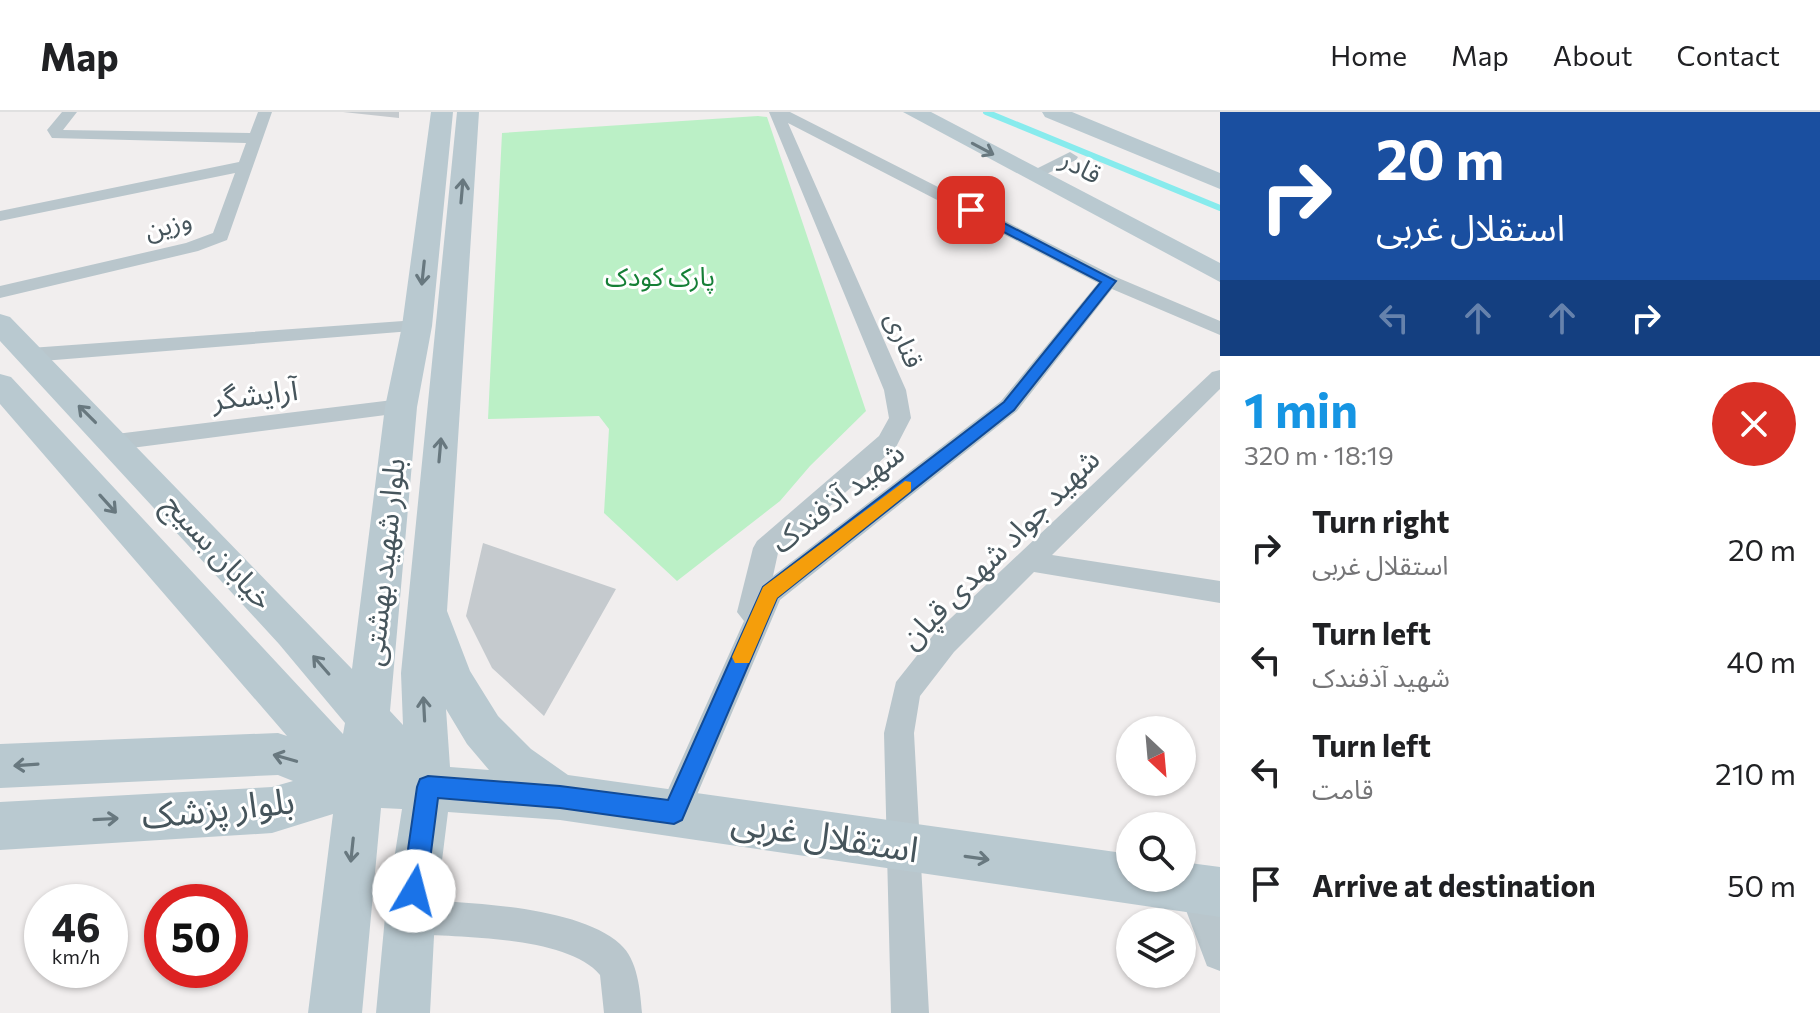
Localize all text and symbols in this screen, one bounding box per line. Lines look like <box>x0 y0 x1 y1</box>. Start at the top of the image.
text: Map <box>40 32 119 79</box>
text: Home <box>1330 38 1407 72</box>
text: Map <box>1451 38 1509 72</box>
text: About <box>1553 38 1633 72</box>
text: Contact <box>1677 38 1780 72</box>
text: 20 m <box>1376 123 1504 192</box>
one-way arrow <box>971 141 994 157</box>
street label: قادر <box>1055 142 1107 190</box>
icon: right <box>1244 144 1348 248</box>
pin <box>937 176 1005 244</box>
one-way arrow <box>455 178 470 205</box>
icon: arrive <box>949 188 993 232</box>
street label: وزین <box>141 202 195 246</box>
text: استقلال غربی <box>1376 204 1565 248</box>
one-way arrow <box>415 259 430 286</box>
park label: پارک کودک <box>605 260 715 294</box>
icon: left <box>1372 296 1416 340</box>
icon: ahead <box>1456 296 1500 340</box>
icon: ahead <box>1540 296 1584 340</box>
icon: right <box>1624 296 1668 340</box>
street label: قناری <box>879 307 931 372</box>
street label: آرایشگر <box>209 369 301 417</box>
text: 1 min <box>1244 379 1358 438</box>
button: close <box>1712 382 1796 466</box>
one-way arrow <box>77 404 97 423</box>
street label: شهید آذفندک <box>762 433 911 560</box>
one-way arrow <box>433 437 448 464</box>
street label: شهید جواد شهدی قپان <box>890 439 1108 657</box>
text: 320 m · 18:19 <box>1244 439 1394 470</box>
street label: بلوار شهید بهشتی <box>352 456 412 668</box>
street label: خیابان بسیج <box>152 485 283 620</box>
one-way arrow <box>99 494 117 514</box>
text: Turn right <box>1312 502 1449 539</box>
icon: right <box>1244 526 1288 570</box>
text: 20 m <box>1728 530 1796 567</box>
text: استقلال غربی <box>1312 549 1449 580</box>
text: Turn left <box>1312 614 1431 651</box>
icon: left <box>1244 638 1288 682</box>
text: 40 m <box>1727 642 1796 679</box>
one-way arrow <box>312 656 330 676</box>
text: شهید آذفندک <box>1312 661 1450 692</box>
one-way arrow <box>416 696 431 723</box>
north arrow <box>1116 716 1196 796</box>
map controls <box>1116 716 1196 988</box>
text: Turn left <box>1312 726 1431 763</box>
one-way arrow <box>273 750 299 765</box>
icon: left <box>1244 750 1288 794</box>
text: 210 m <box>1715 754 1796 791</box>
one-way arrow <box>13 757 40 772</box>
text: قامت <box>1312 773 1373 804</box>
street label: بلوار پزشک <box>139 776 297 840</box>
street label: استقلال غربی <box>728 797 922 872</box>
one-way arrow <box>92 812 119 827</box>
button: search <box>1116 812 1196 892</box>
one-way arrow <box>344 836 359 863</box>
position arrow <box>372 849 456 933</box>
one-way arrow <box>964 851 990 866</box>
icon: arrive <box>1244 862 1288 906</box>
text: Arrive at destination <box>1312 866 1596 903</box>
text: 50 m <box>1727 866 1796 903</box>
speed limit sign: 50 <box>144 884 248 988</box>
text: 46 <box>51 901 101 950</box>
button: layers <box>1116 908 1196 988</box>
text: km/h <box>52 944 100 968</box>

